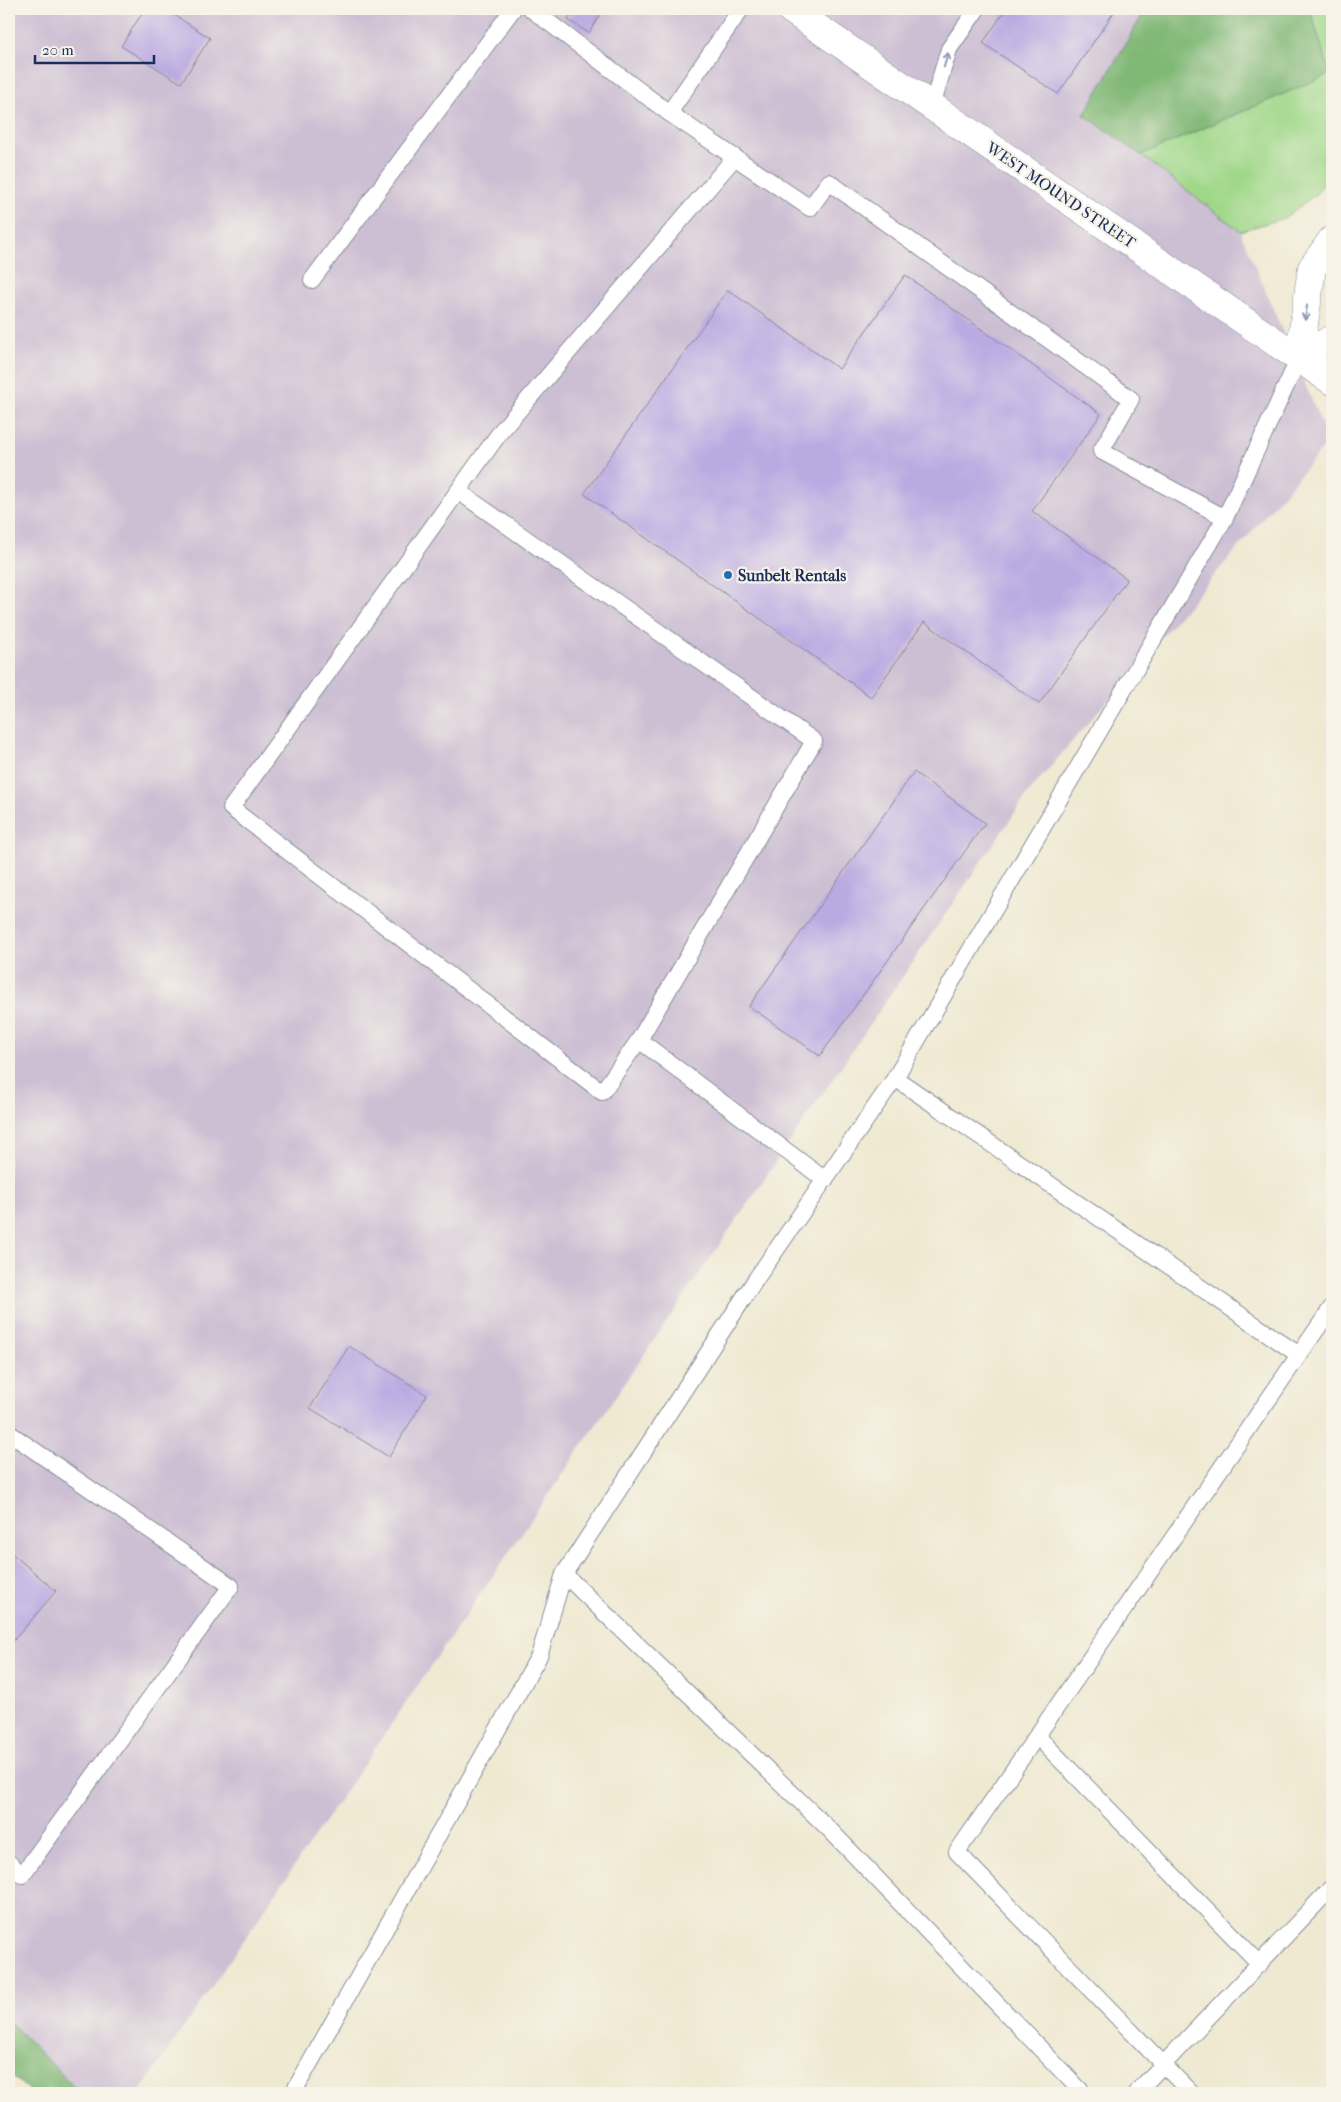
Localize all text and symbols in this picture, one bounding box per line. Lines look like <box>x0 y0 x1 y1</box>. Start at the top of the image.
scale bar <box>35 32 154 64</box>
text: 20 m <box>42 41 74 59</box>
one-way arrow <box>942 52 952 68</box>
street label: WEST MOUND STREET <box>982 137 1139 252</box>
one-way arrow <box>1301 305 1311 321</box>
place label: Sunbelt Rentals <box>738 566 846 585</box>
marker: Sunbelt Rentals <box>722 569 734 581</box>

